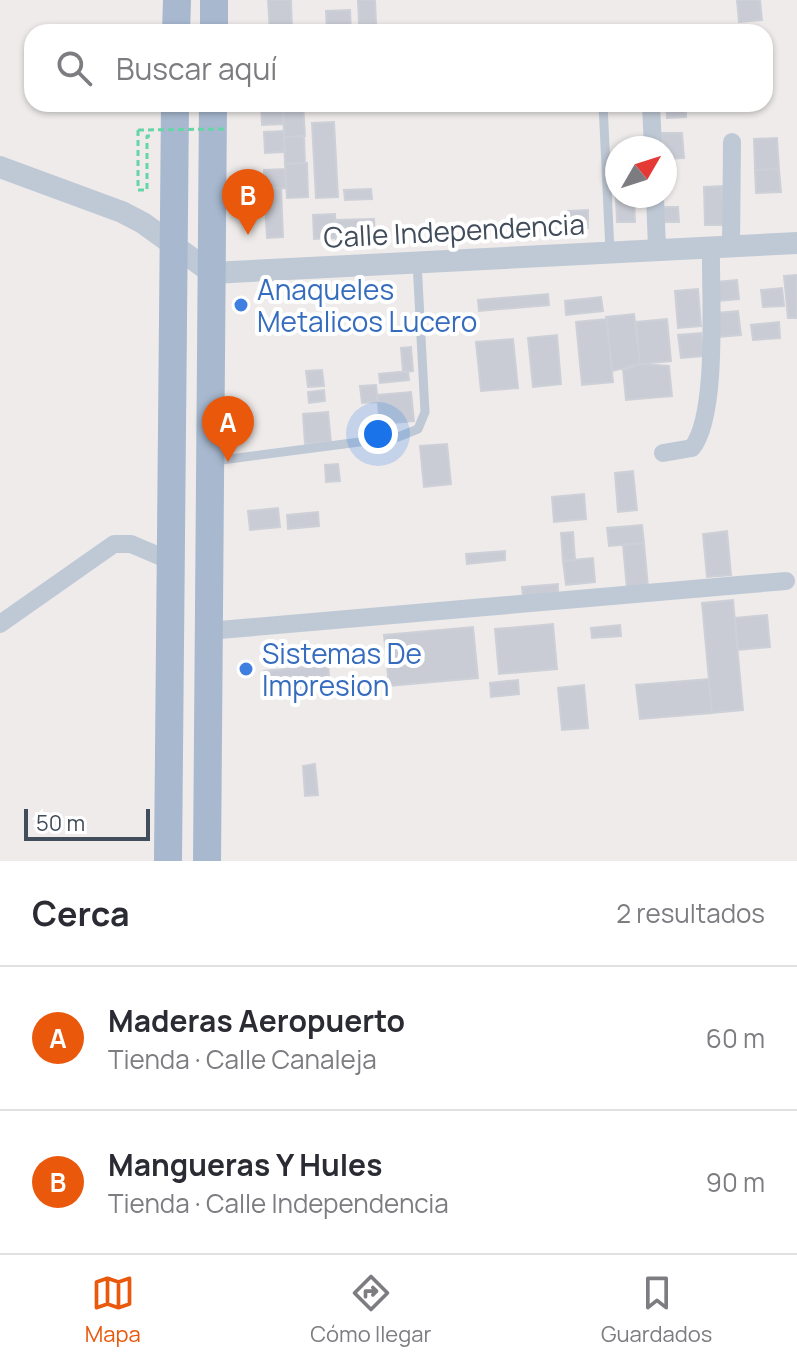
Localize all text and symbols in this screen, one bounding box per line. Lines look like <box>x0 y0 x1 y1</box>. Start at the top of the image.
search box <box>24 24 773 112</box>
icon: search <box>52 46 96 90</box>
text: Buscar aquí <box>116 48 277 89</box>
north arrow <box>605 136 677 208</box>
pin: B <box>222 169 274 235</box>
street label: Calle Independencia <box>322 204 586 256</box>
place label: Anaqueles Metalicos Lucero <box>257 270 477 340</box>
marker: Anaqueles Metalicos Lucero <box>232 296 250 314</box>
pin: A <box>202 396 254 462</box>
your location <box>358 414 398 454</box>
place label: Sistemas De Impresion <box>262 634 422 704</box>
marker: Sistemas De Impresion <box>237 660 255 678</box>
scale bar <box>24 805 150 841</box>
text: 50 m <box>36 808 85 838</box>
text: Cerca <box>32 890 130 936</box>
text: 2 resultados <box>616 895 765 931</box>
text: Maderas Aeropuerto <box>108 1000 405 1041</box>
text: A <box>49 1020 67 1056</box>
text: 60 m <box>706 1020 765 1056</box>
text: Tienda · Calle Canaleja <box>108 1041 377 1077</box>
text: Mangueras Y Hules <box>108 1144 382 1185</box>
text: B <box>50 1164 66 1200</box>
text: 90 m <box>706 1164 765 1200</box>
text: Tienda · Calle Independencia <box>108 1185 449 1221</box>
tab: Mapa <box>85 1271 141 1349</box>
tab: Cómo llegar <box>310 1271 431 1349</box>
tab: Guardados <box>601 1271 712 1349</box>

